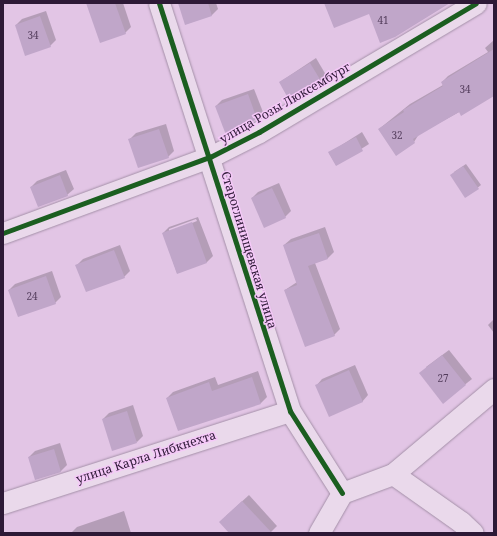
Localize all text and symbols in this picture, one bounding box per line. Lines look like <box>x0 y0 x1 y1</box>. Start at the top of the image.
house number: 41 <box>377 15 389 27</box>
house number: 34 <box>27 30 39 42</box>
street label: улица Розы Люксембург <box>217 60 353 146</box>
house number: 34 <box>459 84 471 96</box>
house number: 32 <box>391 130 403 142</box>
street label: Староглинищевская улица <box>218 170 280 330</box>
house number: 24 <box>26 291 38 303</box>
house number: 27 <box>437 373 449 385</box>
street label: улица Карла Либкнехта <box>74 428 218 486</box>

